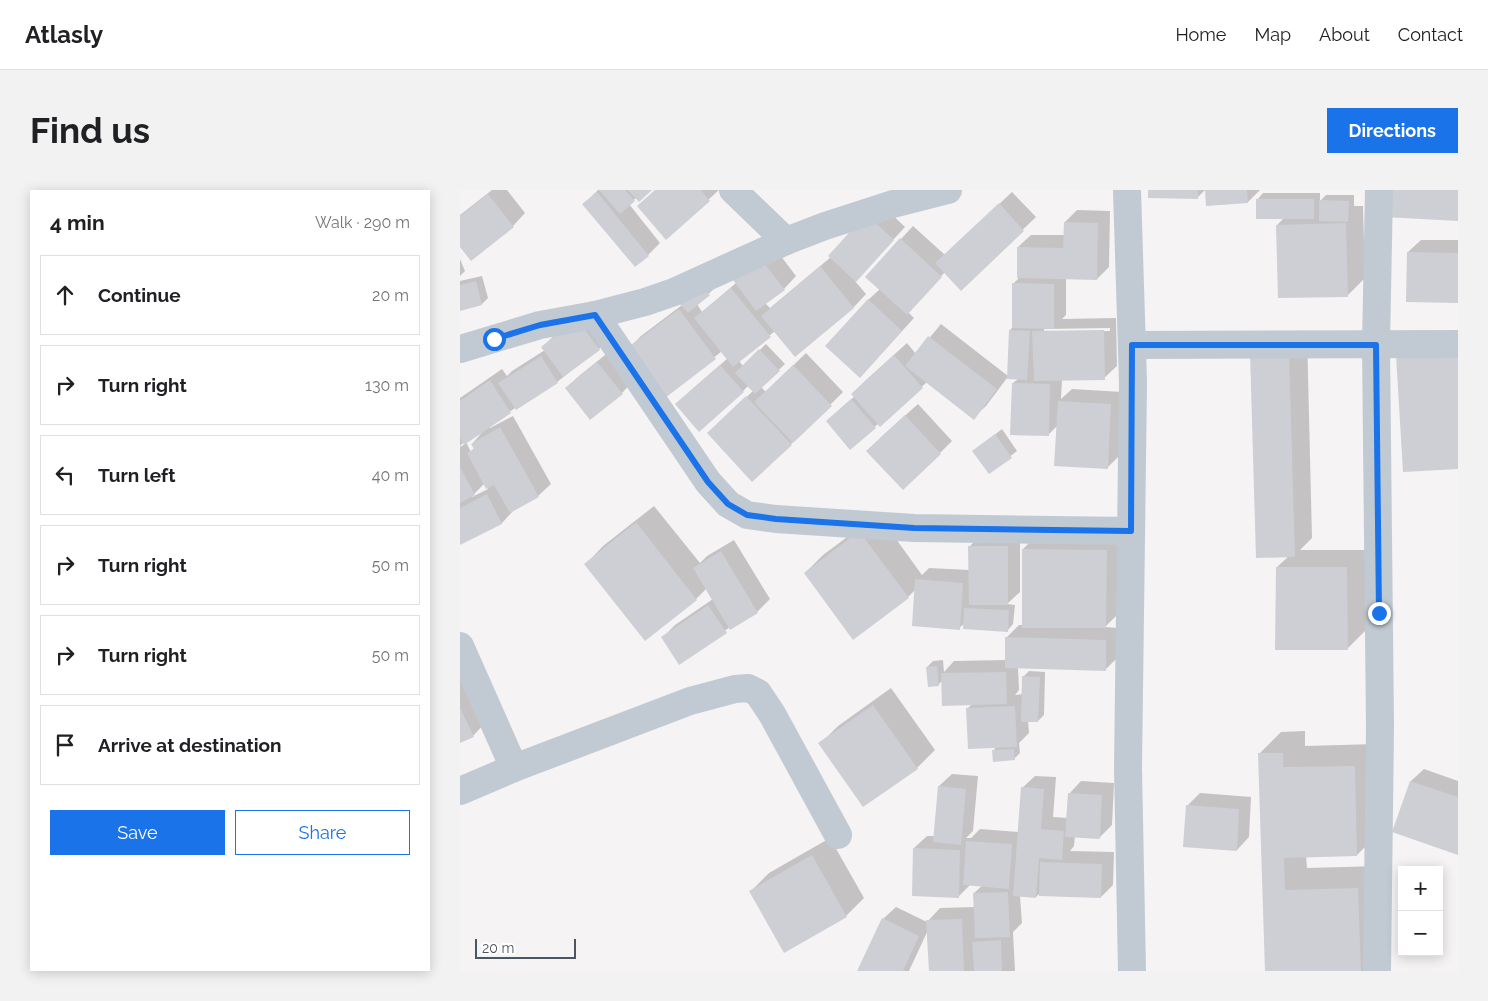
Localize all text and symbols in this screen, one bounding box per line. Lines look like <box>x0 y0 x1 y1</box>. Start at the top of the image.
text: Atlasly <box>25 20 103 49</box>
text: Home <box>1175 24 1226 45</box>
text: Map <box>1254 24 1291 45</box>
text: About <box>1319 24 1370 45</box>
text: Contact <box>1398 24 1463 45</box>
button: Directions <box>1327 108 1458 153</box>
text: Find us <box>30 110 150 151</box>
text: 4 min <box>50 210 105 235</box>
text: Walk · 290 m <box>315 213 410 232</box>
icon: ahead <box>51 281 79 309</box>
text: Continue <box>98 284 181 306</box>
text: 20 m <box>372 286 409 305</box>
route start <box>483 328 506 351</box>
icon: right <box>51 371 79 399</box>
text: Turn right <box>98 374 187 396</box>
text: 130 m <box>365 376 409 395</box>
icon: left <box>51 461 79 489</box>
text: Turn left <box>98 464 175 486</box>
text: 40 m <box>372 466 409 485</box>
icon: right <box>51 551 79 579</box>
text: Turn right <box>98 554 187 576</box>
text: 50 m <box>372 556 409 575</box>
route end <box>1368 602 1391 625</box>
icon: right <box>51 641 79 669</box>
text: Turn right <box>98 644 187 666</box>
text: 50 m <box>372 646 409 665</box>
icon: arrive <box>51 731 79 759</box>
text: Arrive at destination <box>98 734 282 756</box>
button: Save <box>50 810 225 855</box>
button: Share <box>235 810 410 855</box>
map controls <box>1398 866 1443 956</box>
button: + <box>1398 866 1443 911</box>
button: − <box>1398 911 1443 956</box>
scale bar <box>475 936 576 959</box>
text: 20 m <box>482 940 514 956</box>

